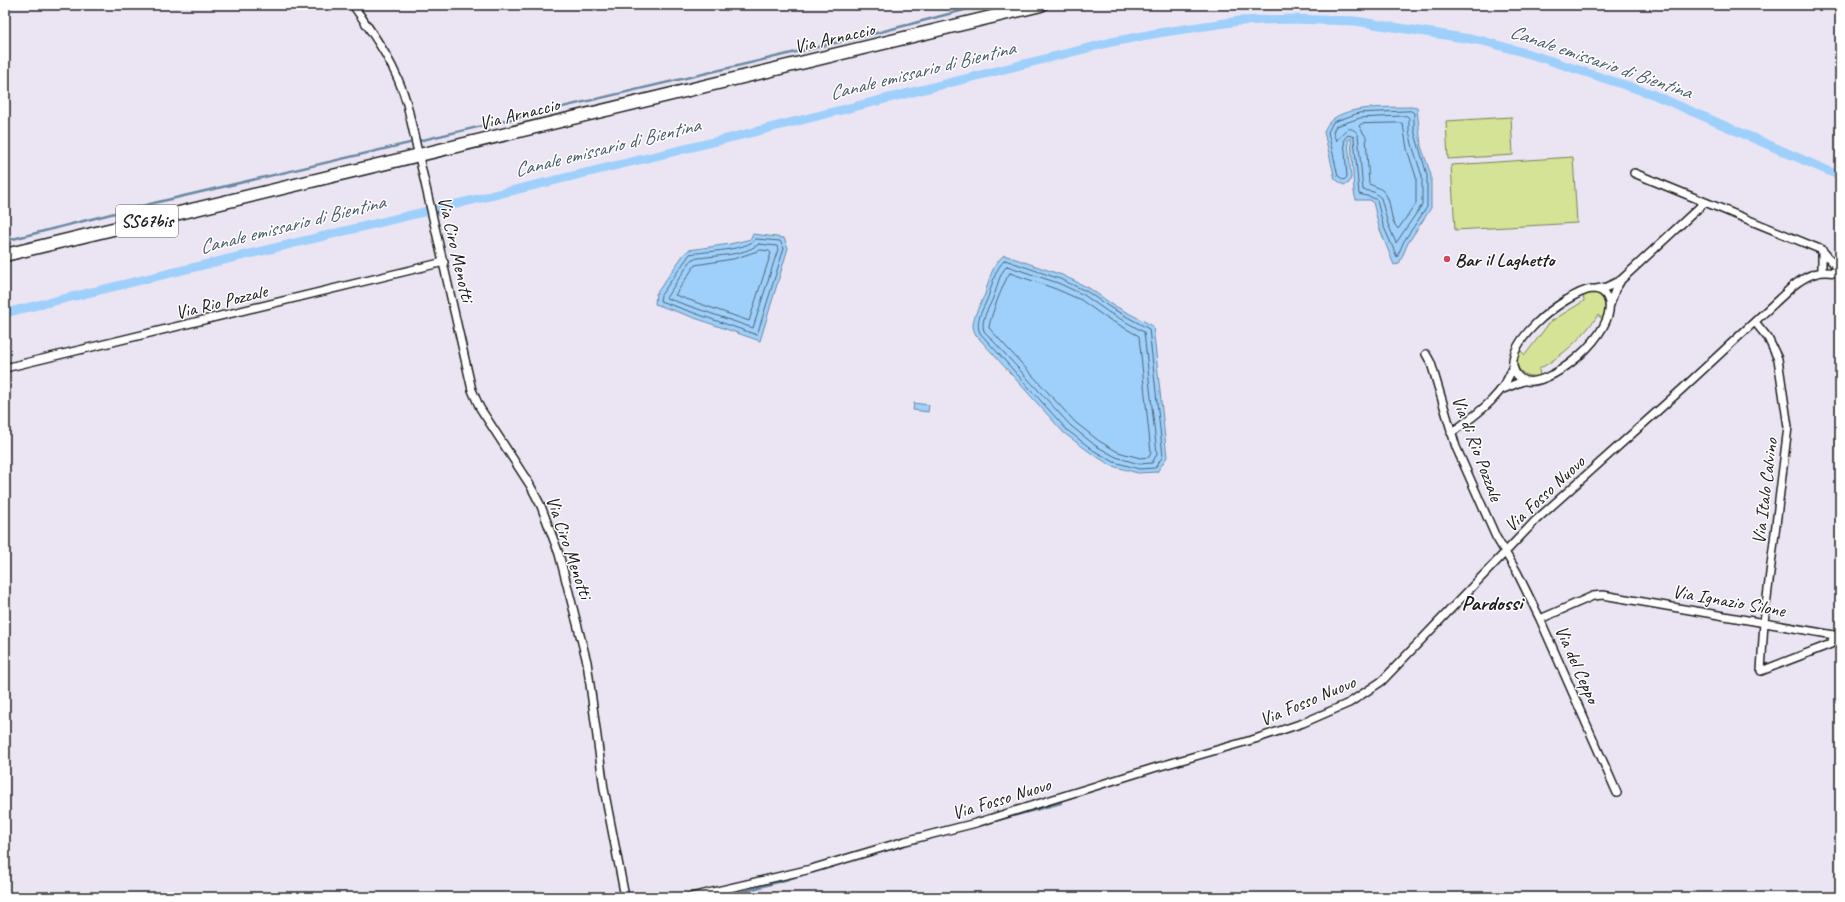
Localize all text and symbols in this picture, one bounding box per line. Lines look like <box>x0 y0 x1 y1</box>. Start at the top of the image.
street label: Via Arnaccio <box>792 17 879 59</box>
water label: Canale emissario di Bientina <box>1507 19 1697 105</box>
water label: Canale emissario di Bientina <box>827 35 1020 106</box>
street label: Via Arnaccio <box>477 92 564 135</box>
water label: Canale emissario di Bientina <box>512 112 705 183</box>
water label: Canale emissario di Bientina <box>197 189 390 260</box>
street label: Via Ciro Menotti <box>432 194 480 307</box>
road number: SS67bis <box>116 205 178 237</box>
place label: Bar il Laghetto <box>1455 248 1556 272</box>
marker: Bar il Laghetto <box>1442 254 1452 264</box>
street label: Via Rio Pozzale <box>173 279 271 325</box>
street label: Via di Rio Pozzale <box>1446 392 1509 506</box>
street label: Via Italo Calvino <box>1747 436 1784 545</box>
street label: Via Fosso Nuovo <box>1499 449 1591 537</box>
street label: Via Ciro Menotti <box>540 493 599 604</box>
street label: Via Ignazio Silone <box>1671 579 1789 623</box>
district label: Pardossi <box>1462 590 1525 616</box>
street label: Via del Ceppo <box>1549 622 1606 709</box>
street label: Via Fosso Nuovo <box>1256 669 1360 732</box>
street label: Via Fosso Nuovo <box>949 772 1055 825</box>

